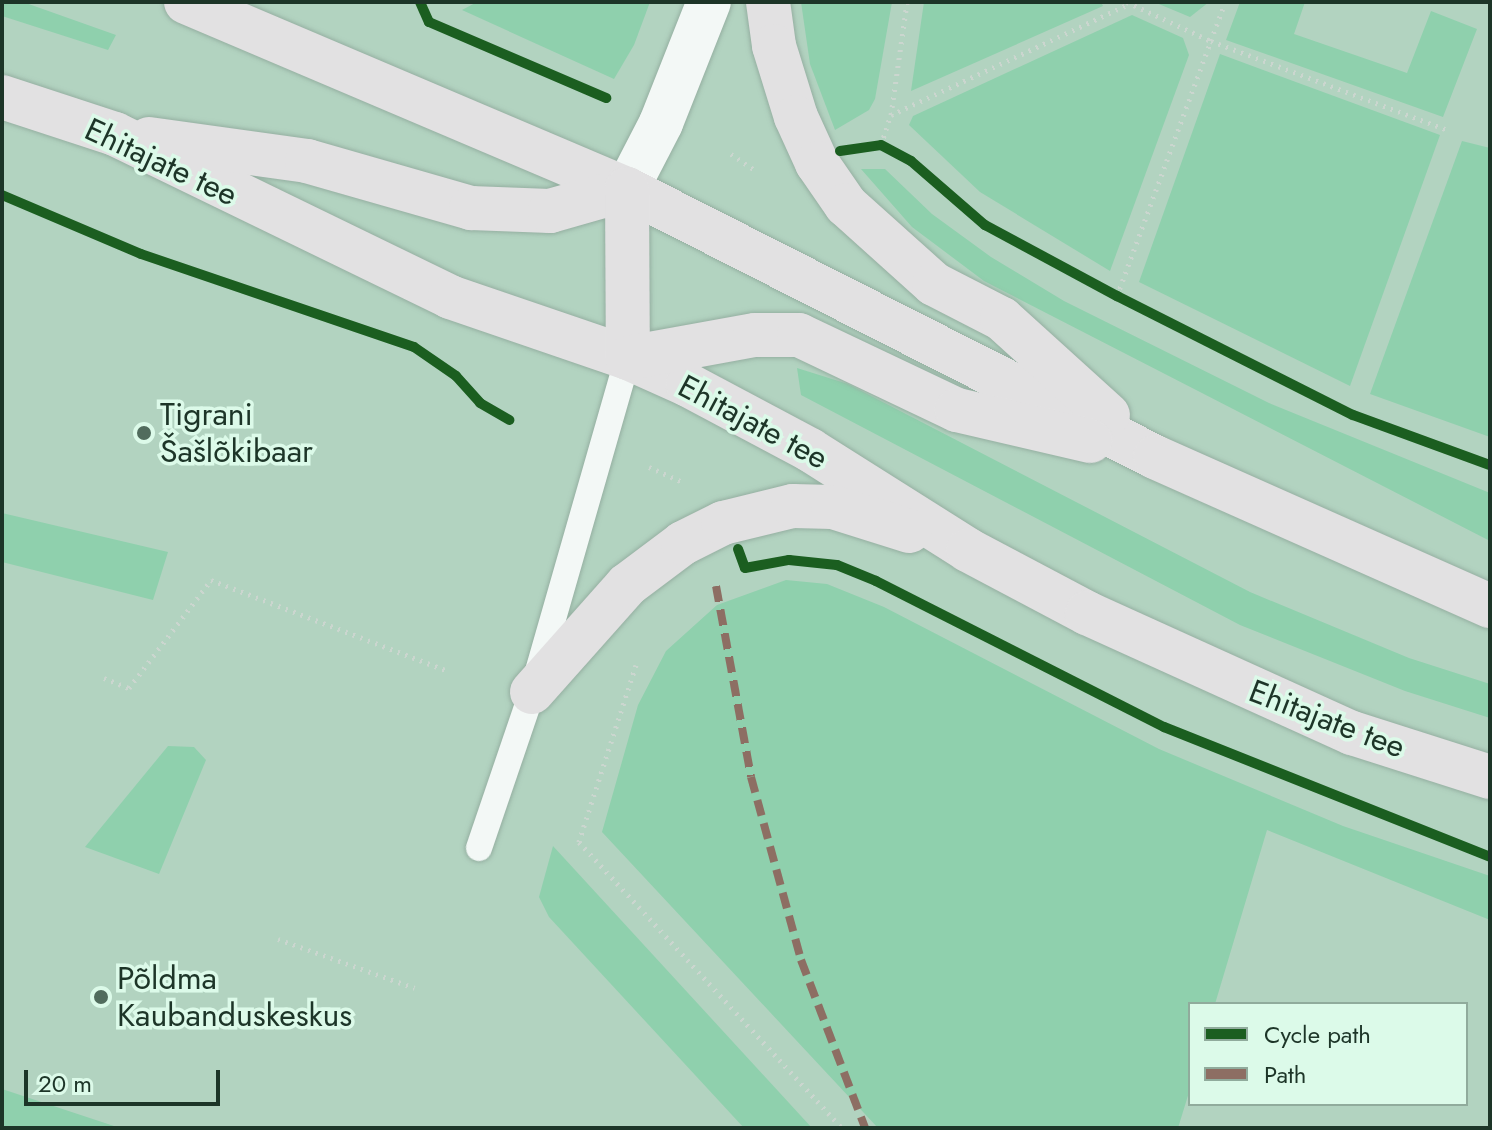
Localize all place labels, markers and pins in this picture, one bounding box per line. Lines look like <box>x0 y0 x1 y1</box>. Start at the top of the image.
place label: Tigrani Šašlõkibaar <box>160 396 313 471</box>
marker: Tigrani Šašlõkibaar <box>135 424 153 442</box>
place label: Põldma Kaubanduskeskus <box>117 960 352 1035</box>
marker: Põldma Kaubanduskeskus <box>92 988 110 1006</box>

